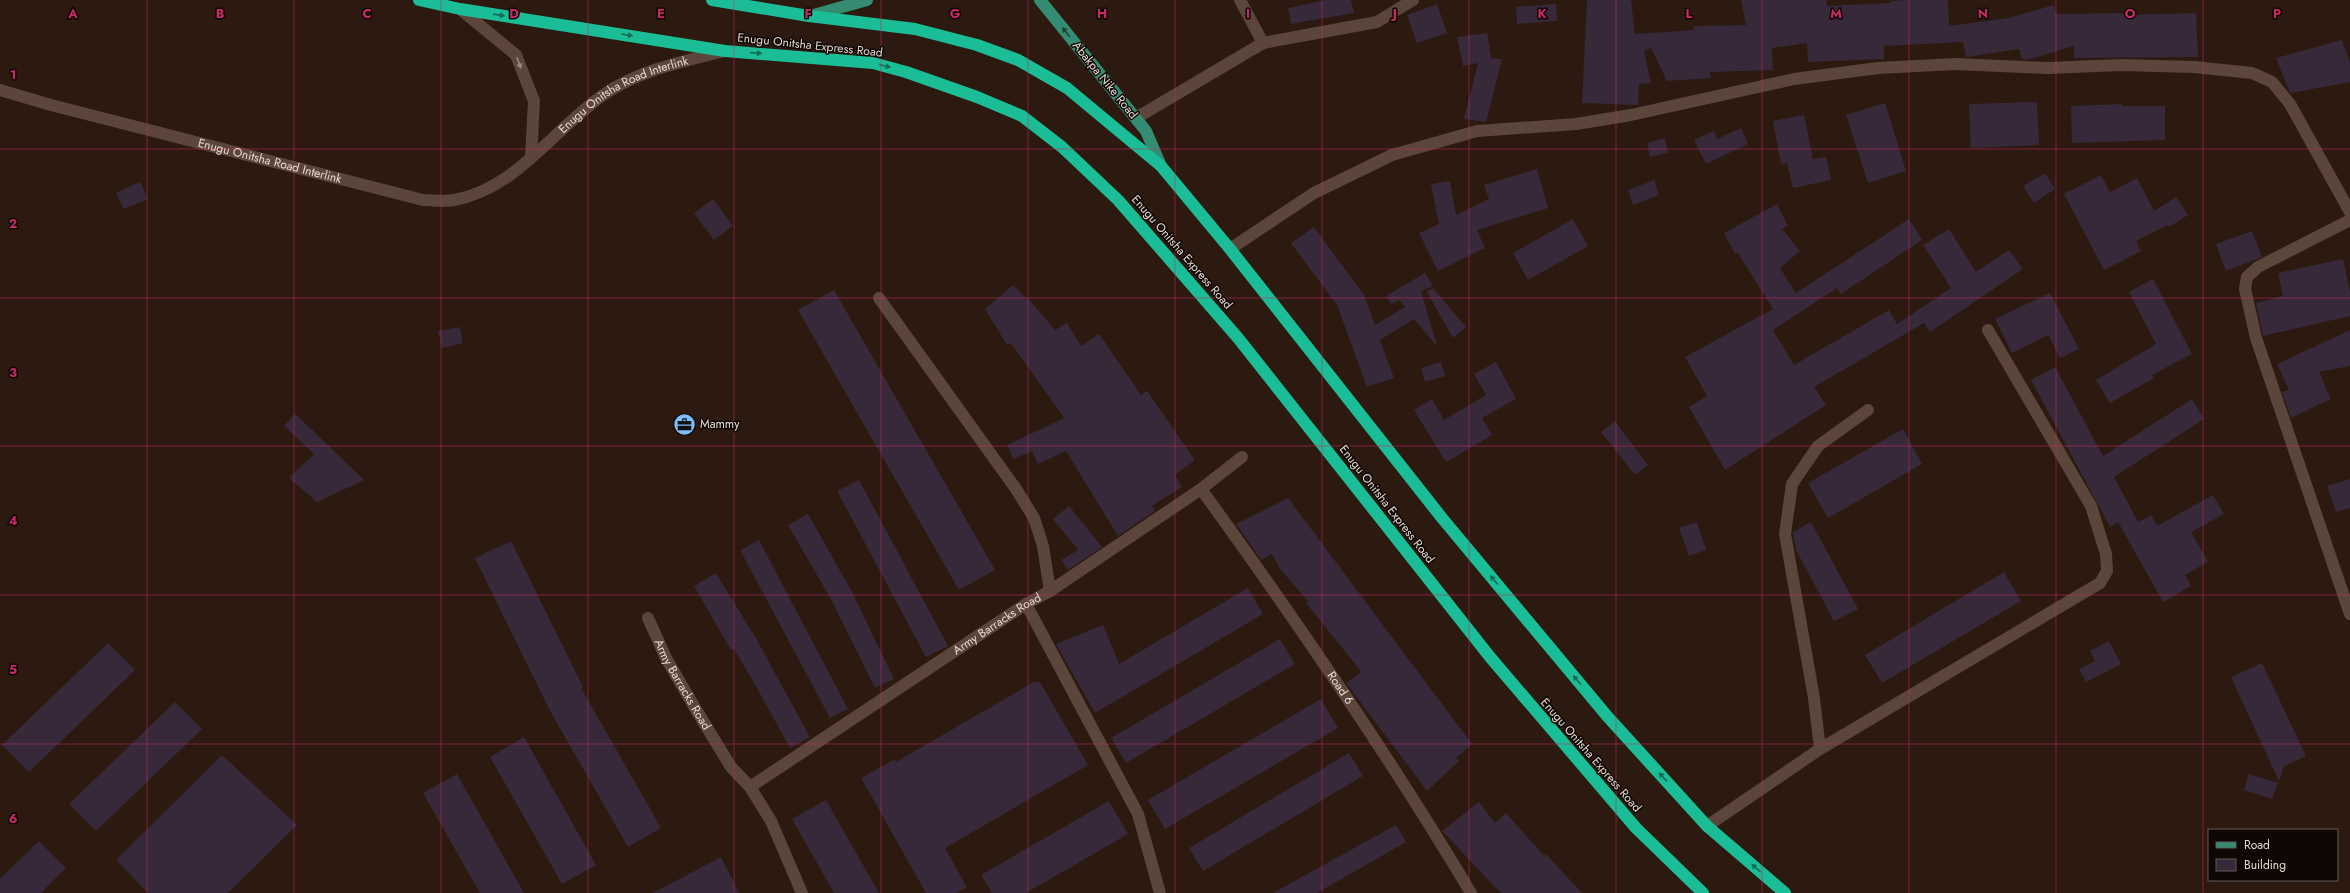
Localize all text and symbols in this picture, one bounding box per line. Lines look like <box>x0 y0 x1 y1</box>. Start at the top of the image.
text: A <box>67 4 78 23</box>
text: B <box>216 4 225 23</box>
text: C <box>362 4 372 23</box>
text: D <box>509 4 519 23</box>
text: E <box>657 4 665 23</box>
text: F <box>804 4 812 23</box>
text: G <box>950 4 961 23</box>
text: H <box>1097 4 1107 23</box>
text: I <box>1246 4 1250 23</box>
text: J <box>1390 4 1397 23</box>
text: K <box>1537 4 1547 23</box>
text: L <box>1686 4 1693 23</box>
text: M <box>1830 4 1842 23</box>
text: N <box>1978 4 1988 23</box>
text: O <box>2125 4 2136 23</box>
text: P <box>2273 4 2281 23</box>
one-way arrow <box>493 12 505 18</box>
one-way arrow <box>1062 27 1070 38</box>
street label: Enugu Onitsha Express Road <box>736 28 884 62</box>
one-way arrow <box>621 32 633 38</box>
street label: Abakpa Nike Road <box>1068 37 1142 123</box>
one-way arrow <box>750 49 762 56</box>
street label: Enugu Onitsha Road Interlink <box>554 51 691 138</box>
one-way arrow <box>516 58 522 70</box>
one-way arrow <box>879 63 891 69</box>
text: 1 <box>10 65 16 84</box>
street label: Enugu Onitsha Road Interlink <box>196 134 344 188</box>
street label: Enugu Onitsha Express Road <box>1127 191 1237 313</box>
text: 2 <box>9 214 17 233</box>
text: 3 <box>9 363 17 382</box>
office icon: Mammy <box>672 411 698 437</box>
place label: Mammy <box>700 415 740 433</box>
street label: Enugu Onitsha Express Road <box>1335 441 1439 567</box>
text: 4 <box>8 511 18 530</box>
one-way arrow <box>1489 575 1498 585</box>
street label: Army Barracks Road <box>949 588 1044 659</box>
street label: Army Barracks Road <box>650 636 715 734</box>
text: 5 <box>9 660 17 679</box>
street label: Road 6 <box>1323 668 1358 708</box>
one-way arrow <box>1572 675 1581 685</box>
street label: Enugu Onitsha Express Road <box>1536 694 1646 816</box>
one-way arrow <box>1658 772 1667 783</box>
text: 6 <box>9 809 18 828</box>
legend <box>2208 829 2338 881</box>
text: Road <box>2244 836 2270 854</box>
text: Building <box>2244 856 2286 874</box>
one-way arrow <box>1751 863 1761 872</box>

